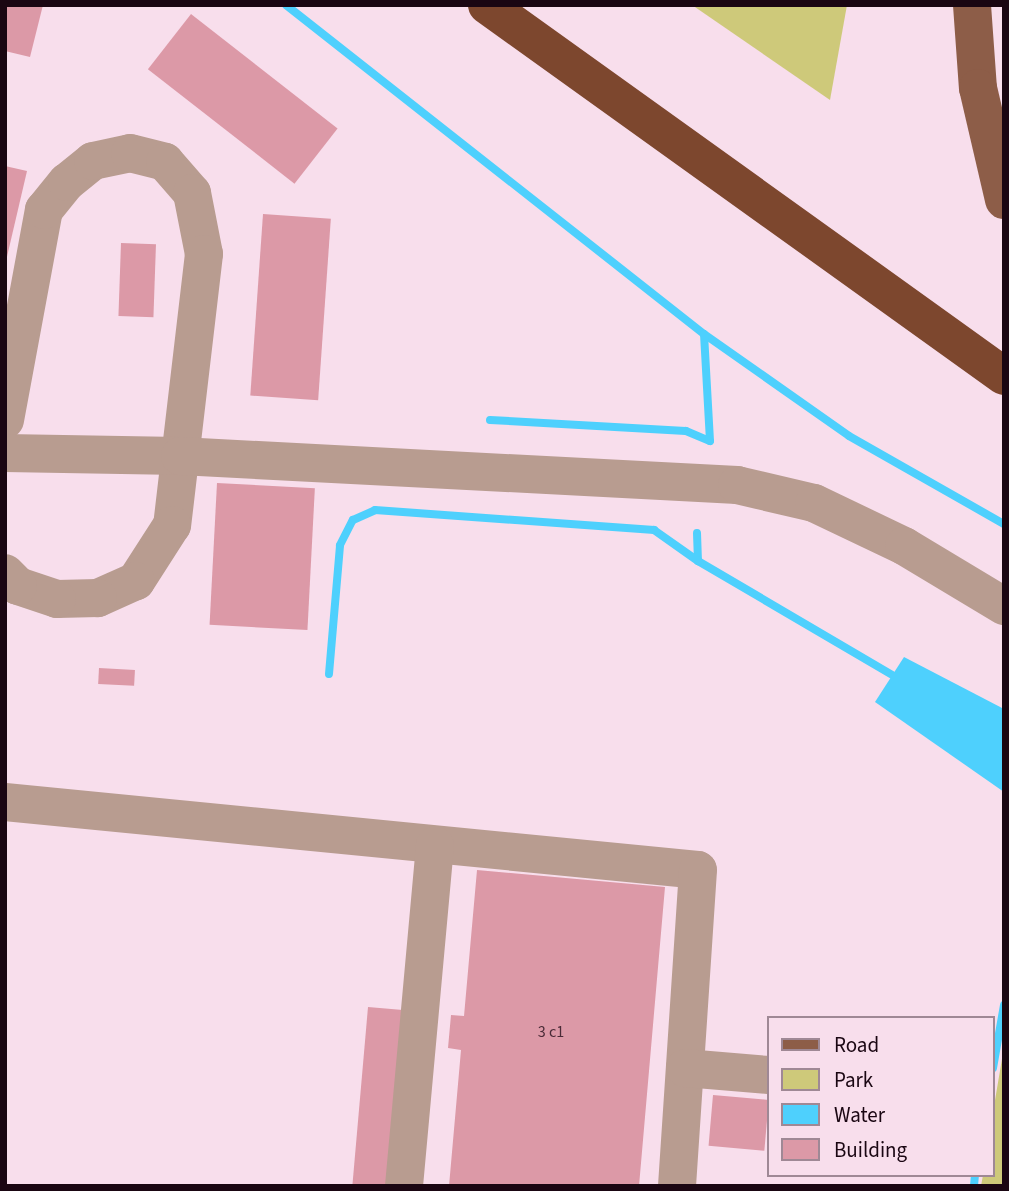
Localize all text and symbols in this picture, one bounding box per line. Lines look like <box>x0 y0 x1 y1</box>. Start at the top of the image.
legend <box>768 1016 995 1177</box>
house number: 3 с1 <box>538 1022 564 1042</box>
text: Road <box>834 1030 879 1060</box>
text: Park <box>834 1065 873 1095</box>
text: Water <box>834 1100 885 1130</box>
text: Building <box>834 1135 907 1165</box>

